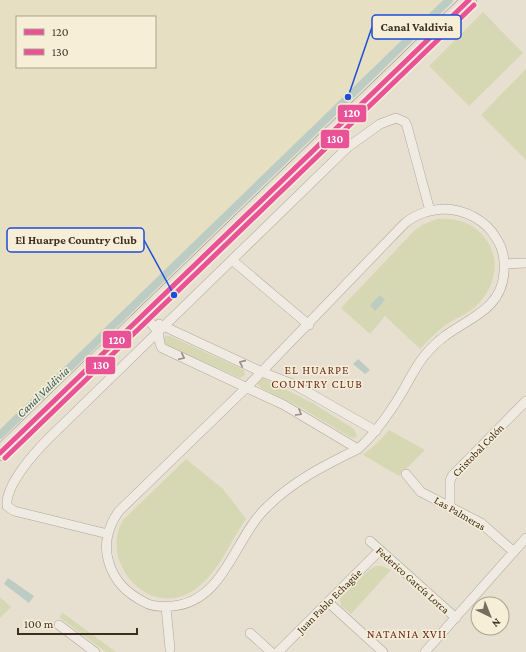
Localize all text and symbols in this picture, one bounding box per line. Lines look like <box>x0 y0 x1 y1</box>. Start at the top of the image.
callout: Canal Valdivia <box>372 15 461 39</box>
legend <box>16 16 156 68</box>
text: Canal Valdivia <box>381 20 454 34</box>
text: 120 <box>52 25 69 39</box>
text: 130 <box>52 45 69 59</box>
line badge: 120 <box>337 104 367 123</box>
text: 120 <box>344 107 361 119</box>
line badge: 130 <box>320 129 350 149</box>
text: 130 <box>327 133 343 145</box>
callout: El Huarpe Country Club <box>7 228 144 252</box>
text: El Huarpe Country Club <box>15 233 137 247</box>
line badge: 120 <box>102 330 132 349</box>
text: 120 <box>109 334 126 346</box>
one-way arrow <box>178 352 185 360</box>
line badge: 130 <box>85 356 116 375</box>
text: 130 <box>93 359 109 371</box>
one-way arrow <box>238 360 246 368</box>
water label: Canal Valdivia <box>14 363 72 420</box>
district label: EL HUARPE COUNTRY CLUB <box>271 363 363 391</box>
one-way arrow <box>295 409 302 416</box>
street label: Cristobal Colón <box>450 421 506 479</box>
street label: Las Palmeras <box>432 494 488 532</box>
street label: Federico García Lorca <box>374 544 452 616</box>
street label: Juan Pablo Echagüe <box>294 566 365 637</box>
north arrow <box>470 596 510 636</box>
scale bar <box>18 610 137 636</box>
text: N <box>490 616 504 631</box>
text: 100 m <box>24 617 54 631</box>
district label: NATANIA XVII <box>367 627 447 641</box>

